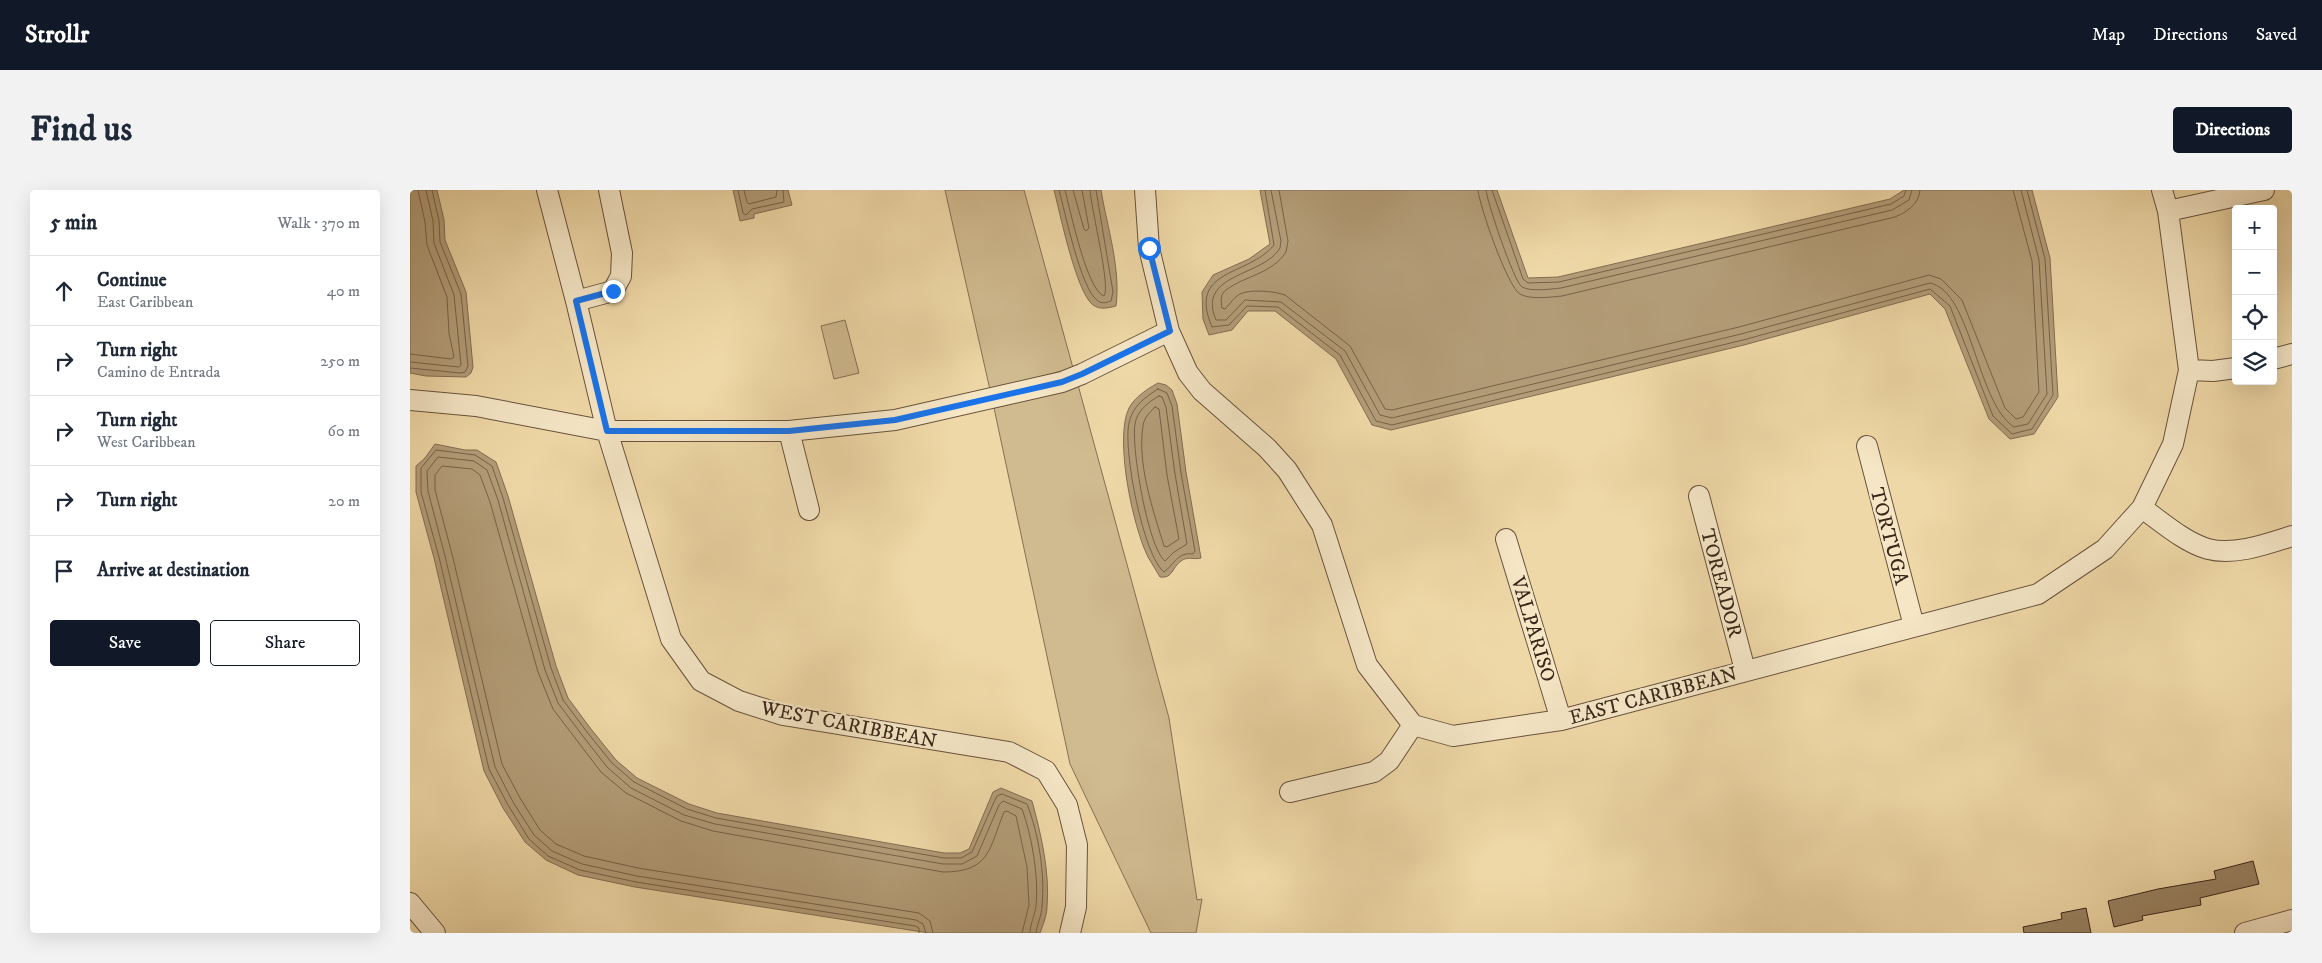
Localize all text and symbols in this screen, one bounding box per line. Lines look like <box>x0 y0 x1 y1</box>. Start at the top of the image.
text: Strollr <box>25 20 89 50</box>
text: Map <box>2092 24 2125 46</box>
text: Directions <box>2153 24 2228 46</box>
text: Saved <box>2256 24 2297 46</box>
button: Directions <box>2173 107 2292 153</box>
text: Find us <box>30 108 132 152</box>
map controls <box>2232 205 2277 385</box>
button: + <box>2232 205 2277 250</box>
text: 5 min <box>50 210 97 236</box>
text: Walk · 370 m <box>278 213 360 233</box>
route start <box>1138 237 1161 260</box>
button: − <box>2232 250 2277 295</box>
text: Continue <box>97 269 167 292</box>
icon: ahead <box>50 277 78 305</box>
route end <box>602 280 625 303</box>
text: 40 m <box>327 281 360 301</box>
text: East Caribbean <box>97 292 193 312</box>
button: locate <box>2232 295 2277 340</box>
text: Turn right <box>97 339 177 362</box>
button: layers <box>2232 340 2277 385</box>
icon: right <box>50 347 78 375</box>
text: 250 m <box>320 351 360 371</box>
text: Camino de Entrada <box>97 362 220 382</box>
text: Turn right <box>97 409 177 432</box>
icon: right <box>50 417 78 445</box>
text: 60 m <box>328 421 360 441</box>
text: West Caribbean <box>97 432 196 452</box>
street label: TORTUGA <box>1864 485 1914 588</box>
icon: right <box>50 487 78 515</box>
text: Turn right <box>97 489 177 512</box>
text: 20 m <box>328 491 360 511</box>
street label: TOREADOR <box>1694 526 1747 640</box>
icon: arrive <box>50 557 78 585</box>
text: Arrive at destination <box>97 559 249 582</box>
street label: VALPARISO <box>1504 573 1560 685</box>
button: Save <box>50 620 200 666</box>
button: Share <box>210 620 360 666</box>
street label: EAST CARIBBEAN <box>1567 662 1740 731</box>
street label: WEST CARIBBEAN <box>758 696 939 755</box>

